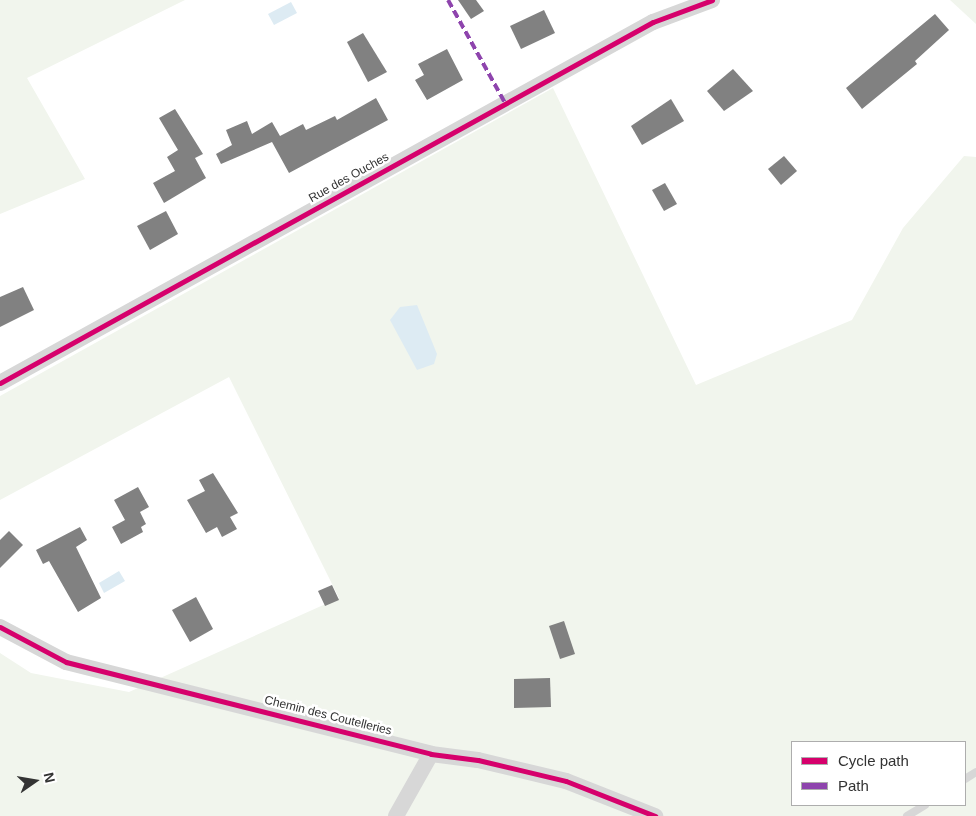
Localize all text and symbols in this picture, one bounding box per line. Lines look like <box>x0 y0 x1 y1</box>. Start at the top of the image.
street label: Rue des Ouches <box>306 150 392 206</box>
street label: Chemin des Coutelleries <box>263 693 393 739</box>
legend <box>791 741 966 806</box>
text: Cycle path <box>838 752 909 769</box>
north arrow <box>10 756 60 806</box>
text: N <box>41 771 59 784</box>
text: Path <box>838 777 869 794</box>

